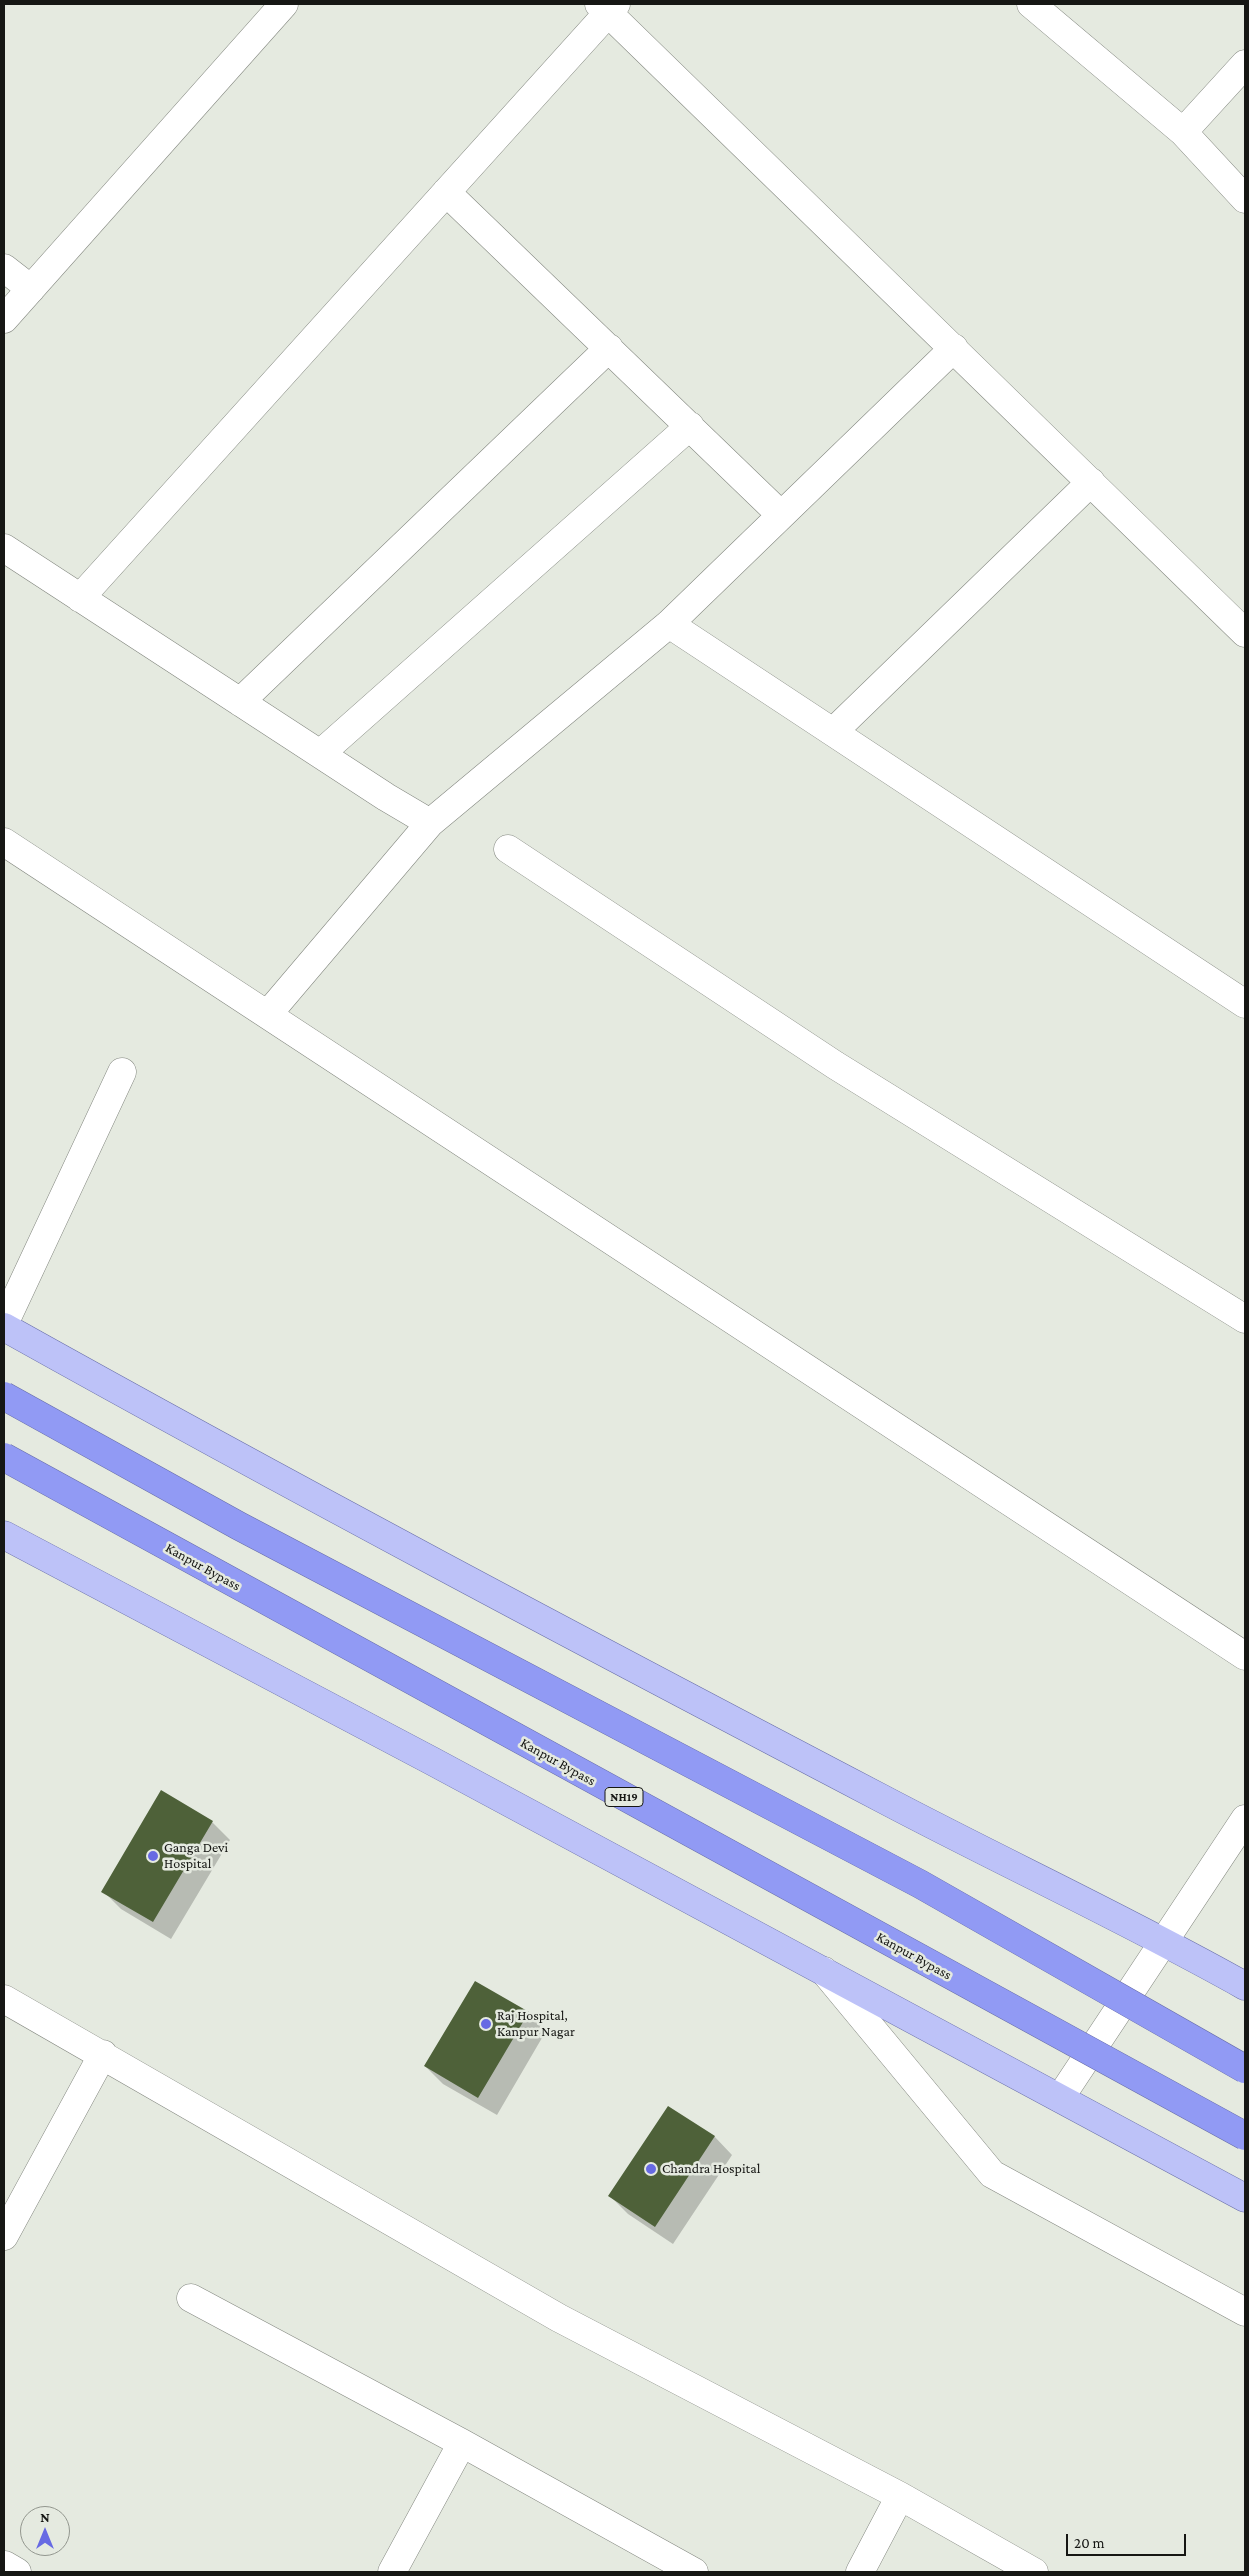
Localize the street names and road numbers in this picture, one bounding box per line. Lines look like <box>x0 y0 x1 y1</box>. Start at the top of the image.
street label: Kanpur Bypass <box>163 1539 243 1595</box>
street label: Kanpur Bypass <box>518 1734 598 1790</box>
road number: NH19 <box>605 1788 643 1806</box>
street label: Kanpur Bypass <box>874 1928 954 1984</box>

